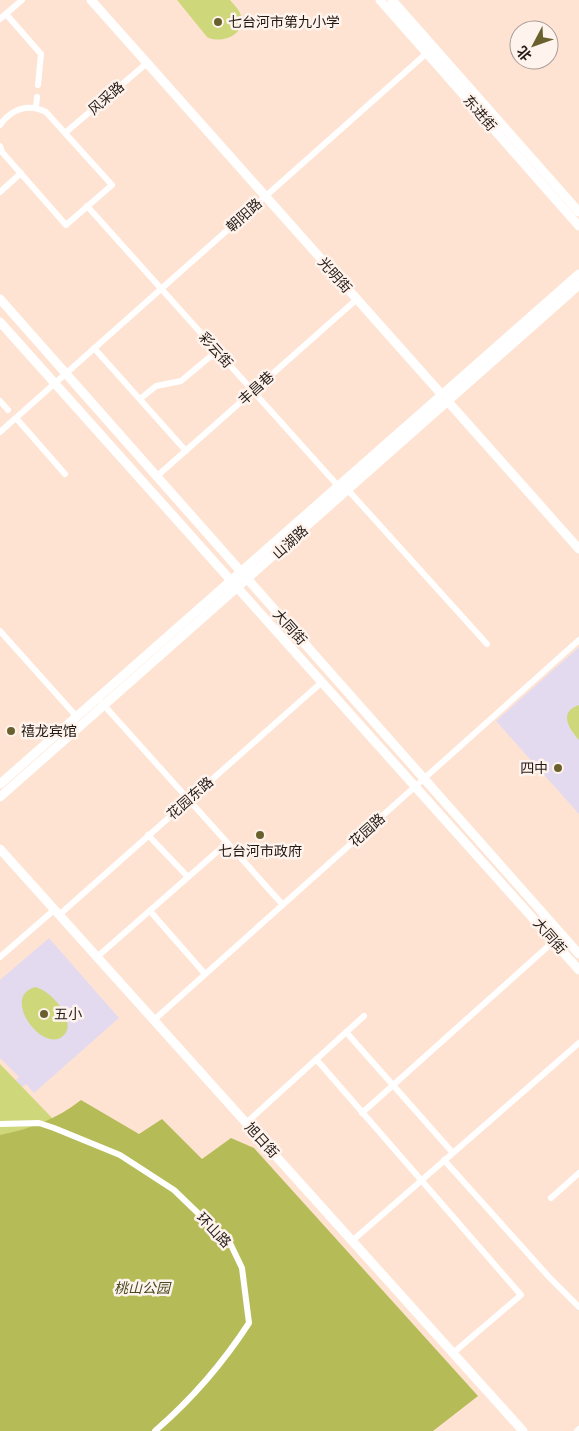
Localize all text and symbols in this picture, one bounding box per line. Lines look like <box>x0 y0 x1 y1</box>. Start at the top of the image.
place label: 七台河市第九小学 <box>228 12 340 32</box>
marker: 七台河市第九小学 <box>212 16 224 28</box>
north arrow <box>509 20 559 70</box>
text: 北 <box>512 42 536 65</box>
street label: 风采路 <box>84 77 128 119</box>
street label: 东进街 <box>459 91 501 135</box>
street label: 朝阳路 <box>222 194 266 236</box>
street label: 光明街 <box>314 253 356 297</box>
street label: 彩云街 <box>195 328 237 372</box>
street label: 丰昌巷 <box>234 367 278 409</box>
street label: 山湖路 <box>268 521 312 563</box>
street label: 大同街 <box>269 605 311 649</box>
place label: 禧龙宾馆 <box>21 721 77 741</box>
marker: 禧龙宾馆 <box>5 725 17 737</box>
place label: 四中 <box>520 758 548 778</box>
marker: 四中 <box>552 762 564 774</box>
street label: 花园东路 <box>162 772 218 824</box>
street label: 花园路 <box>345 809 389 851</box>
marker: 七台河市政府 <box>254 829 266 841</box>
place label: 七台河市政府 <box>218 841 302 861</box>
street label: 大同街 <box>529 914 571 958</box>
place label: 五小 <box>54 1004 82 1024</box>
marker: 五小 <box>38 1008 50 1020</box>
street label: 旭日街 <box>241 1118 283 1162</box>
street label: 环山路 <box>192 1208 236 1252</box>
park label: 桃山公园 <box>114 1278 172 1298</box>

